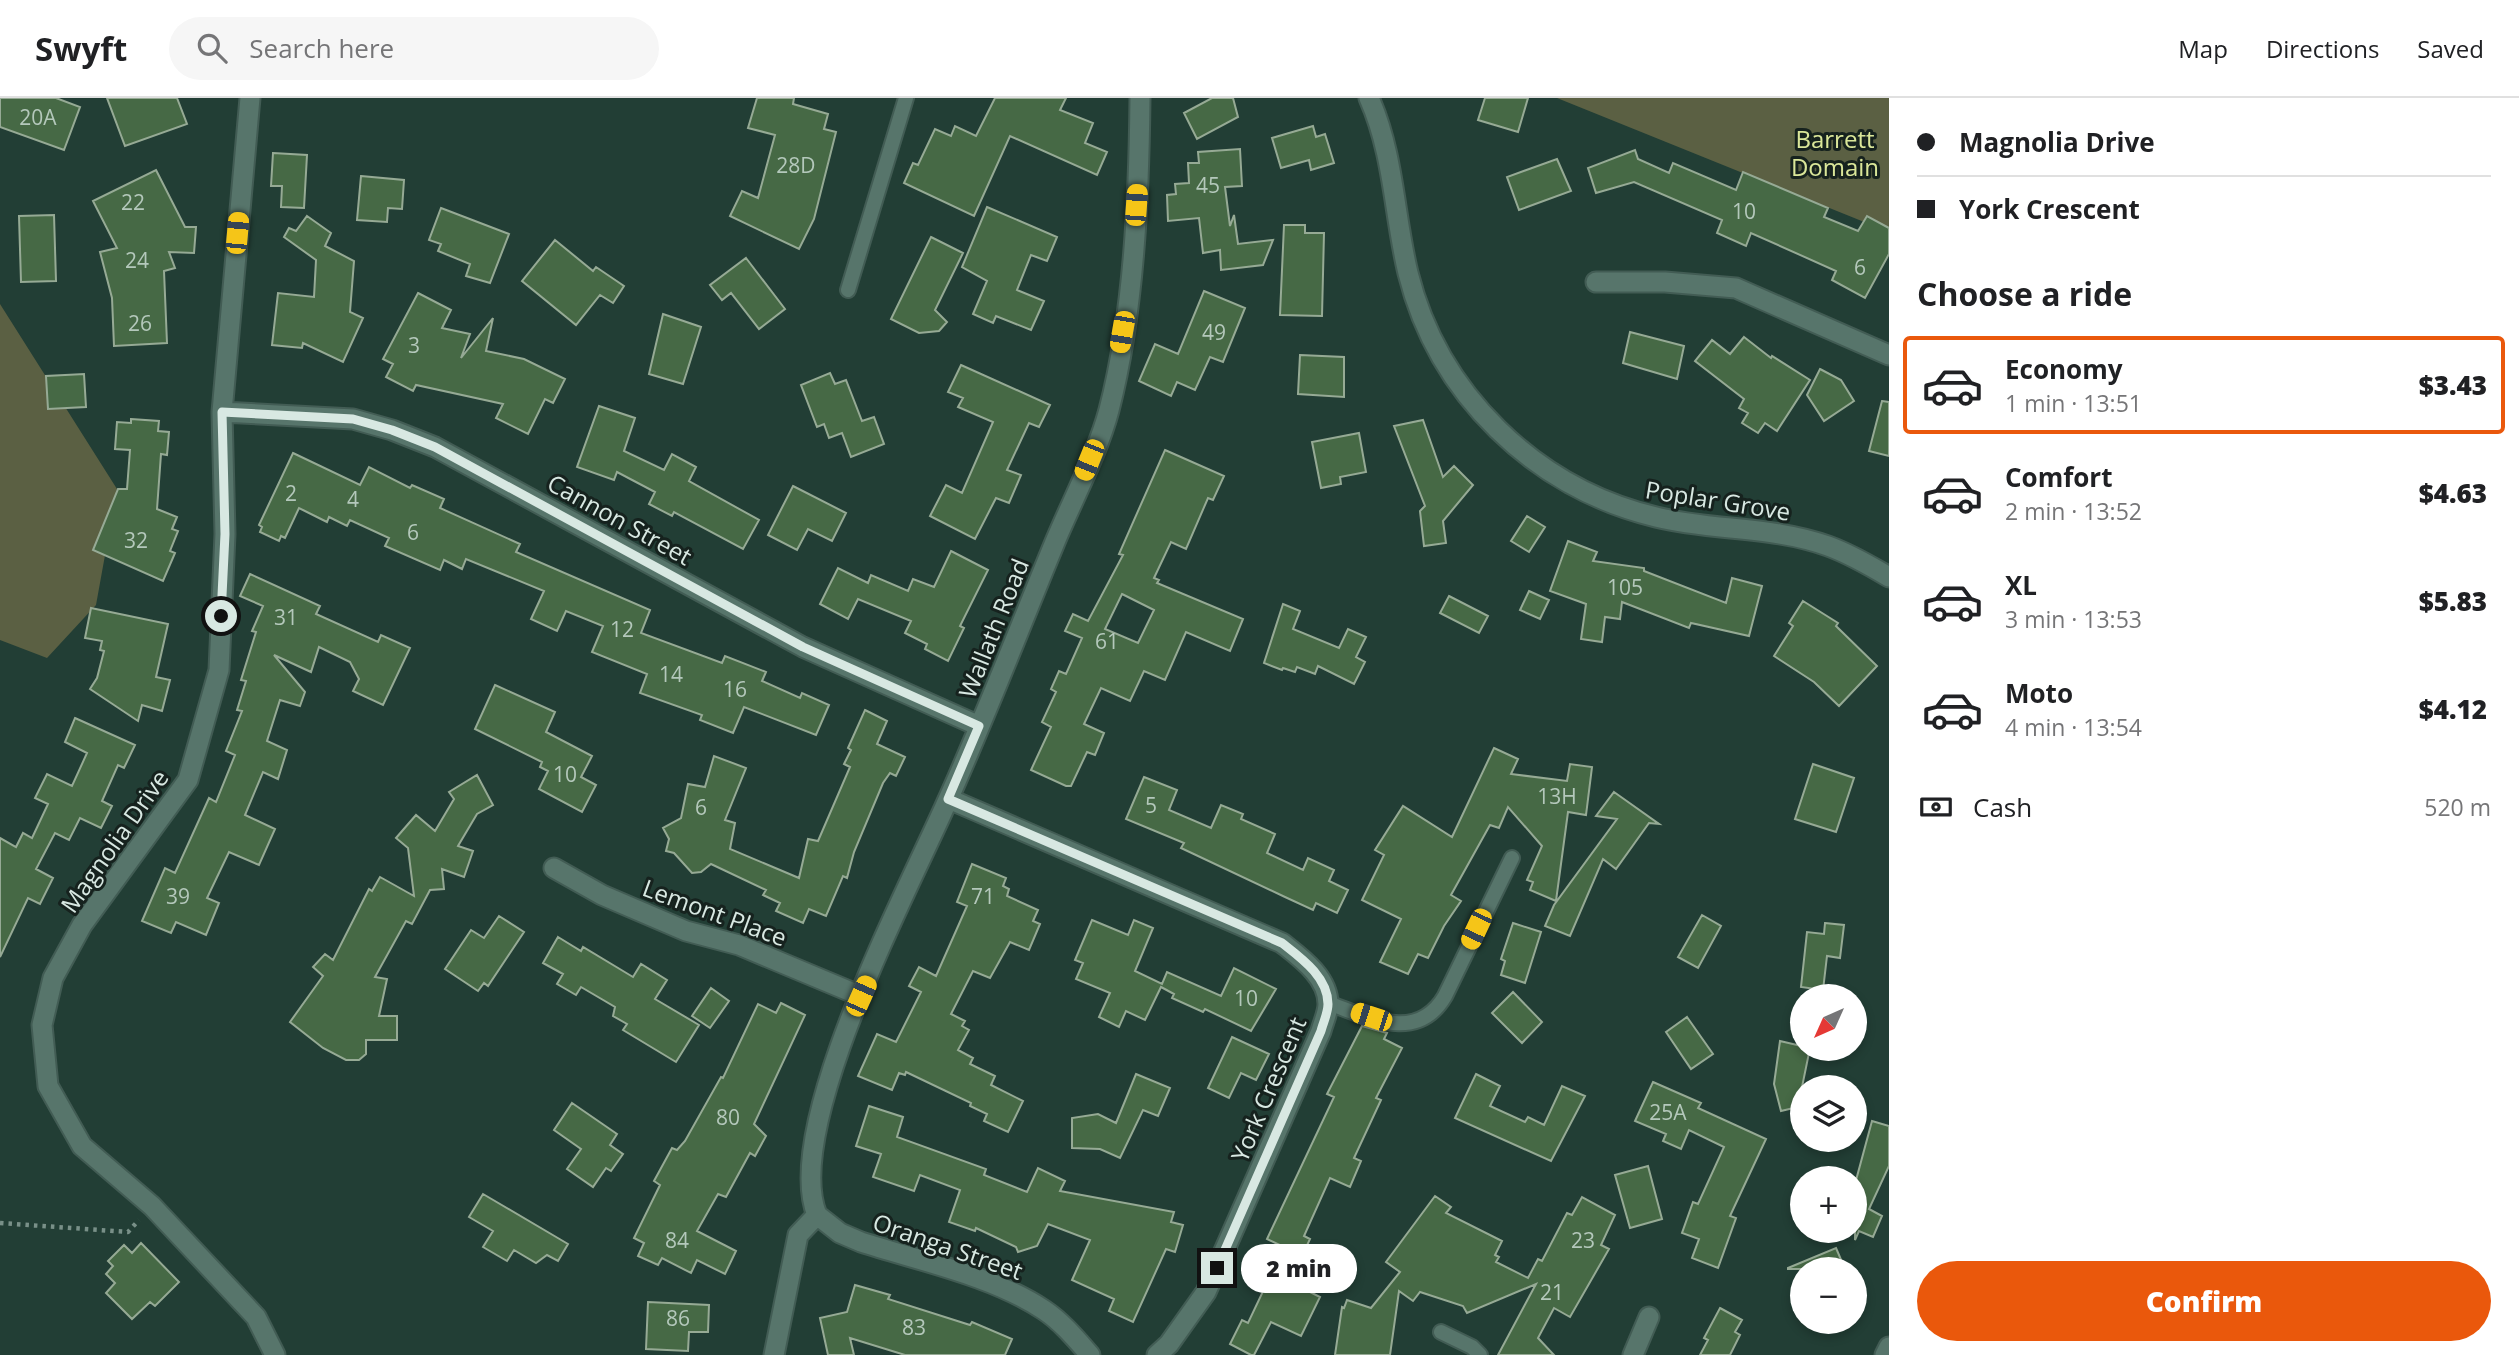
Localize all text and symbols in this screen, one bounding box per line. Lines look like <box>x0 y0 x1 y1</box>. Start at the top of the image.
search box <box>169 17 659 80</box>
text: Swyft <box>35 26 127 71</box>
icon: search <box>193 29 231 67</box>
text: Search here <box>249 30 394 66</box>
text: Map <box>2178 32 2228 65</box>
text: Directions <box>2266 32 2379 65</box>
text: Saved <box>2417 32 2484 65</box>
house number: 20A <box>19 103 57 131</box>
park label: Barrett Domain <box>1791 122 1879 183</box>
text: Magnolia Drive <box>1959 124 2155 160</box>
house number: 28D <box>776 151 816 179</box>
house number: 45 <box>1196 171 1220 199</box>
car <box>1125 183 1148 227</box>
house number: 22 <box>121 188 145 216</box>
text: York Crescent <box>1959 191 2140 227</box>
house number: 10 <box>1732 197 1756 225</box>
car <box>225 211 250 255</box>
house number: 24 <box>125 246 149 274</box>
house number: 6 <box>1854 253 1866 281</box>
text: Choose a ride <box>1917 272 2132 315</box>
house number: 26 <box>128 309 152 337</box>
car <box>1109 309 1136 355</box>
house number: 49 <box>1202 318 1226 346</box>
house number: 3 <box>408 331 420 359</box>
text: Economy <box>2005 351 2123 387</box>
icon: car <box>1921 354 1984 417</box>
text: $3.43 <box>2419 367 2487 403</box>
text: 1 min · 13:51 <box>2005 387 2142 419</box>
car <box>1072 437 1107 483</box>
text: Comfort <box>2005 459 2112 495</box>
icon: car <box>1921 462 1984 525</box>
street label: Cannon Street <box>542 466 698 572</box>
street label: Poplar Grove <box>1643 472 1793 528</box>
text: $4.63 <box>2419 475 2487 511</box>
house number: 2 <box>285 479 297 507</box>
house number: 4 <box>347 485 359 513</box>
text: 2 min · 13:52 <box>2005 495 2142 527</box>
house number: 6 <box>407 518 419 546</box>
house number: 32 <box>124 526 148 554</box>
street label: Wallath Road <box>950 553 1036 703</box>
text: XL <box>2005 567 2037 603</box>
icon: car <box>1921 570 1984 633</box>
house number: 105 <box>1607 573 1643 601</box>
text: $5.83 <box>2419 583 2487 619</box>
route start <box>205 600 237 632</box>
house number: 31 <box>274 603 298 631</box>
text: 3 min · 13:53 <box>2005 603 2142 635</box>
house number: 12 <box>610 615 634 643</box>
house number: 61 <box>1095 627 1119 655</box>
house number: 14 <box>659 660 683 688</box>
house number: 16 <box>723 675 747 703</box>
text: Moto <box>2005 675 2073 711</box>
icon: car <box>1921 678 1984 741</box>
text: $4.12 <box>2419 691 2487 727</box>
text: 4 min · 13:54 <box>2005 711 2142 743</box>
house number: 10 <box>553 760 577 788</box>
street label: Magnolia Drive <box>52 763 176 919</box>
house number: 13H <box>1537 782 1577 810</box>
icon: cash <box>1917 788 1955 826</box>
text: Cash <box>1973 789 2032 825</box>
house number: 5 <box>1145 791 1157 819</box>
text: 520 m <box>2424 791 2491 823</box>
house number: 6 <box>695 793 707 821</box>
street label: Lemont Place <box>638 871 792 953</box>
house number: 39 <box>166 882 190 910</box>
house number: 71 <box>971 882 995 910</box>
car <box>1458 906 1495 952</box>
car <box>843 973 880 1019</box>
house number: 10 <box>1234 984 1258 1012</box>
north arrow <box>1790 984 1867 1060</box>
map controls <box>1790 984 1867 1334</box>
car <box>1348 1001 1395 1033</box>
street label: York Crescent <box>1223 1011 1313 1167</box>
button: layers <box>1790 1075 1867 1152</box>
house number: 25A <box>1649 1098 1687 1126</box>
house number: 80 <box>716 1103 740 1131</box>
button: + <box>1790 1166 1867 1243</box>
street label: Oranga Street <box>869 1205 1027 1287</box>
house number: 84 <box>665 1226 689 1254</box>
house number: 23 <box>1571 1226 1595 1254</box>
callout: 2 min <box>1242 1244 1357 1292</box>
route end <box>1201 1252 1233 1284</box>
text: 2 min <box>1266 1252 1332 1284</box>
button: − <box>1790 1257 1867 1334</box>
button: Confirm <box>1917 1261 2491 1341</box>
house number: 21 <box>1540 1278 1564 1306</box>
house number: 86 <box>666 1304 690 1332</box>
house number: 83 <box>902 1313 926 1341</box>

